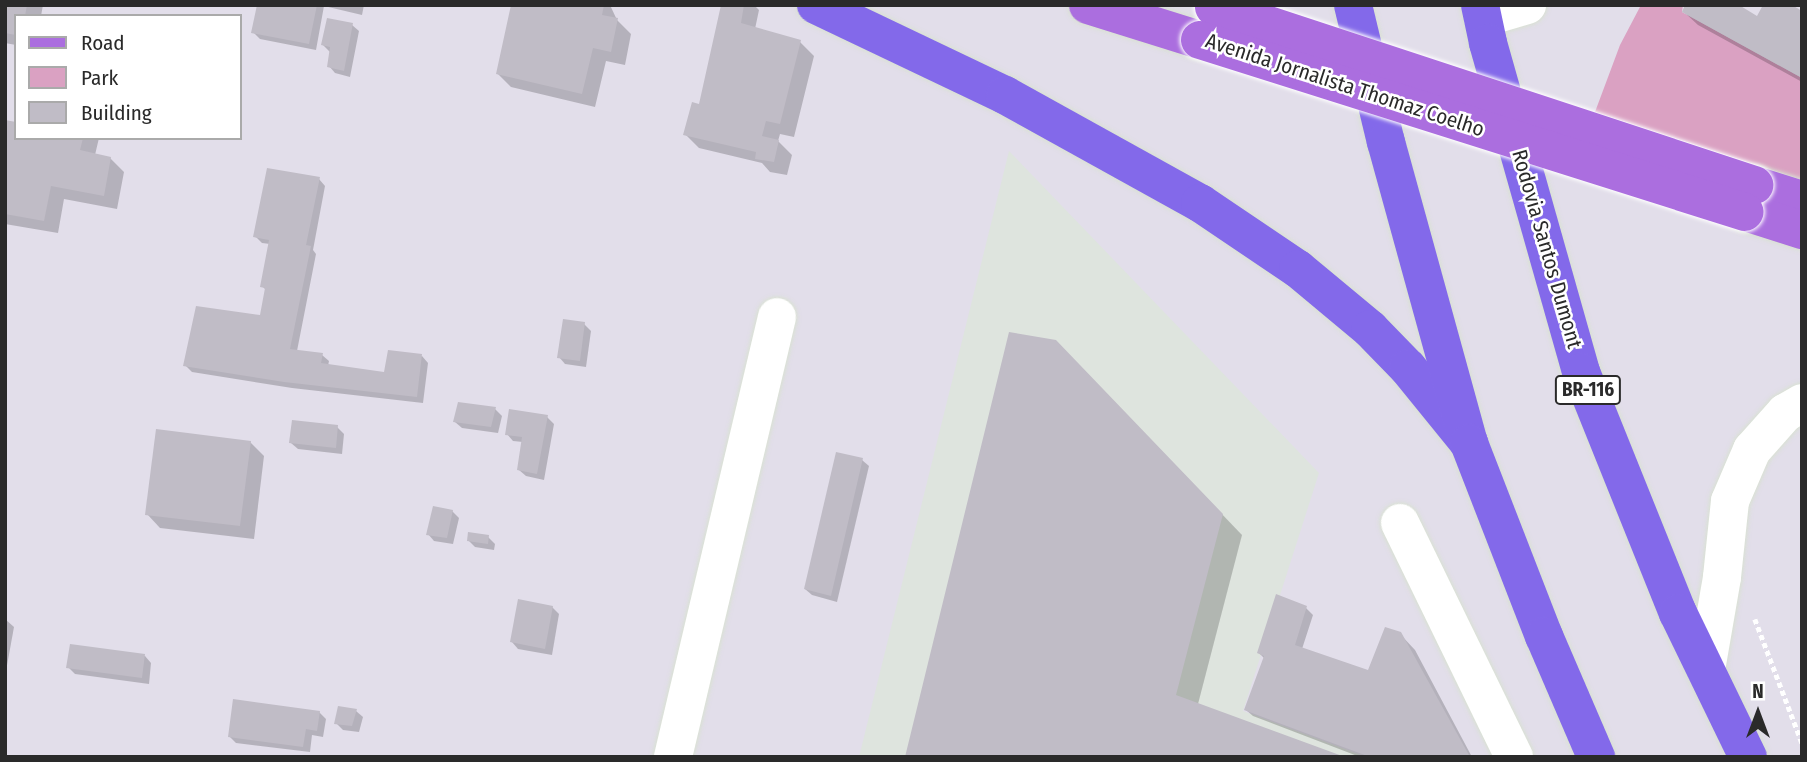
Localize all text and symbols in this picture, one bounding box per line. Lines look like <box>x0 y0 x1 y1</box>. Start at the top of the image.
legend <box>14 14 242 140</box>
street label: Avenida Jornalista Thomaz Coelho <box>1203 28 1487 142</box>
text: Road <box>81 30 125 56</box>
text: Park <box>81 65 118 91</box>
text: Building <box>81 100 152 126</box>
street label: Rodovia Santos Dumont <box>1507 147 1587 351</box>
road number: BR-116 <box>1555 374 1621 406</box>
north arrow <box>1723 678 1793 748</box>
text: N <box>1752 680 1764 703</box>

